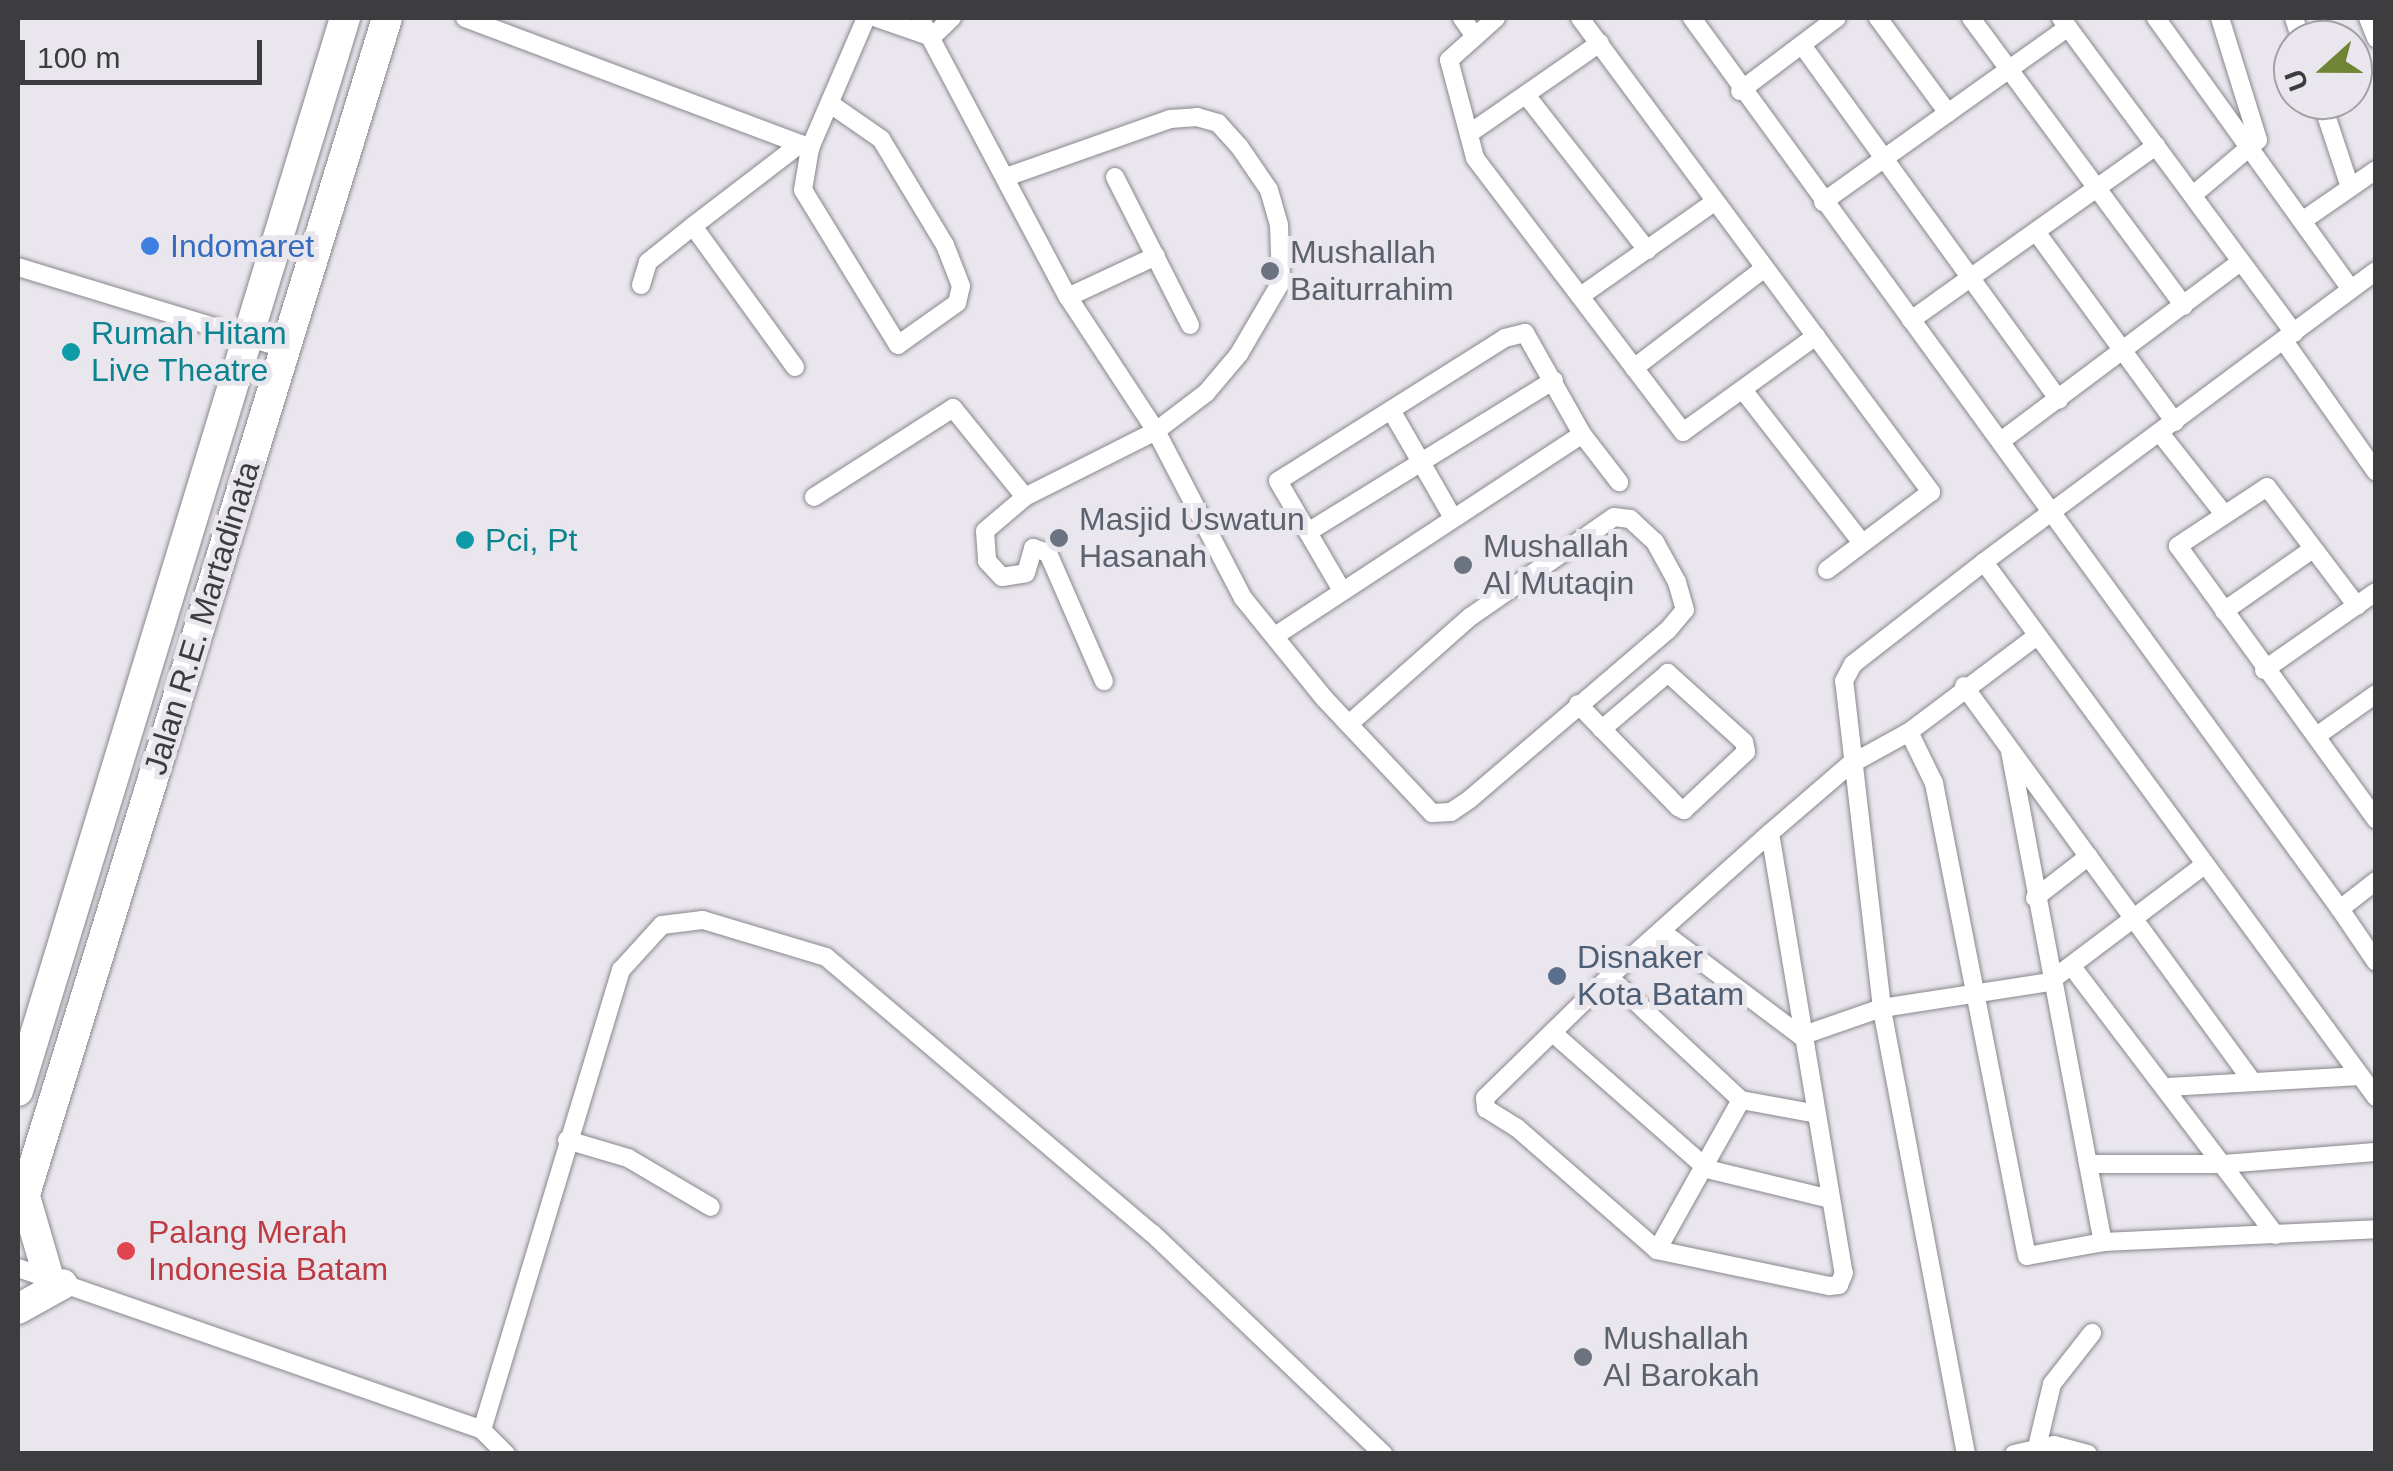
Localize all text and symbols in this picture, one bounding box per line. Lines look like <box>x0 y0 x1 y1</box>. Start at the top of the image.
scale bar <box>25 20 268 82</box>
north arrow <box>2273 20 2373 120</box>
text: 100 m <box>37 41 120 74</box>
text: U <box>2278 65 2314 95</box>
place label: Indomaret <box>170 227 314 265</box>
place label: Mushallah Baiturrahim <box>1290 234 1454 309</box>
marker: Indomaret <box>139 235 161 257</box>
marker: Mushallah Baiturrahim <box>1259 260 1281 282</box>
place label: Rumah Hitam Live Theatre <box>91 315 287 390</box>
marker: Rumah Hitam Live Theatre <box>60 341 82 363</box>
street label: Jalan R.E. Martadinata <box>136 457 268 779</box>
place label: Masjid Uswatun Hasanah <box>1079 501 1305 576</box>
place label: Pci, Pt <box>485 521 577 559</box>
marker: Masjid Uswatun Hasanah <box>1048 527 1070 549</box>
place label: Mushallah Al Mutaqin <box>1483 528 1634 603</box>
marker: Pci, Pt <box>454 529 476 551</box>
marker: Mushallah Al Mutaqin <box>1452 554 1474 576</box>
place label: Disnaker Kota Batam <box>1577 939 1744 1014</box>
marker: Disnaker Kota Batam <box>1546 965 1568 987</box>
place label: Palang Merah Indonesia Batam <box>148 1214 388 1289</box>
marker: Palang Merah Indonesia Batam <box>113 1238 139 1264</box>
place label: Mushallah Al Barokah <box>1603 1320 1760 1395</box>
marker: Mushallah Al Barokah <box>1572 1346 1594 1368</box>

